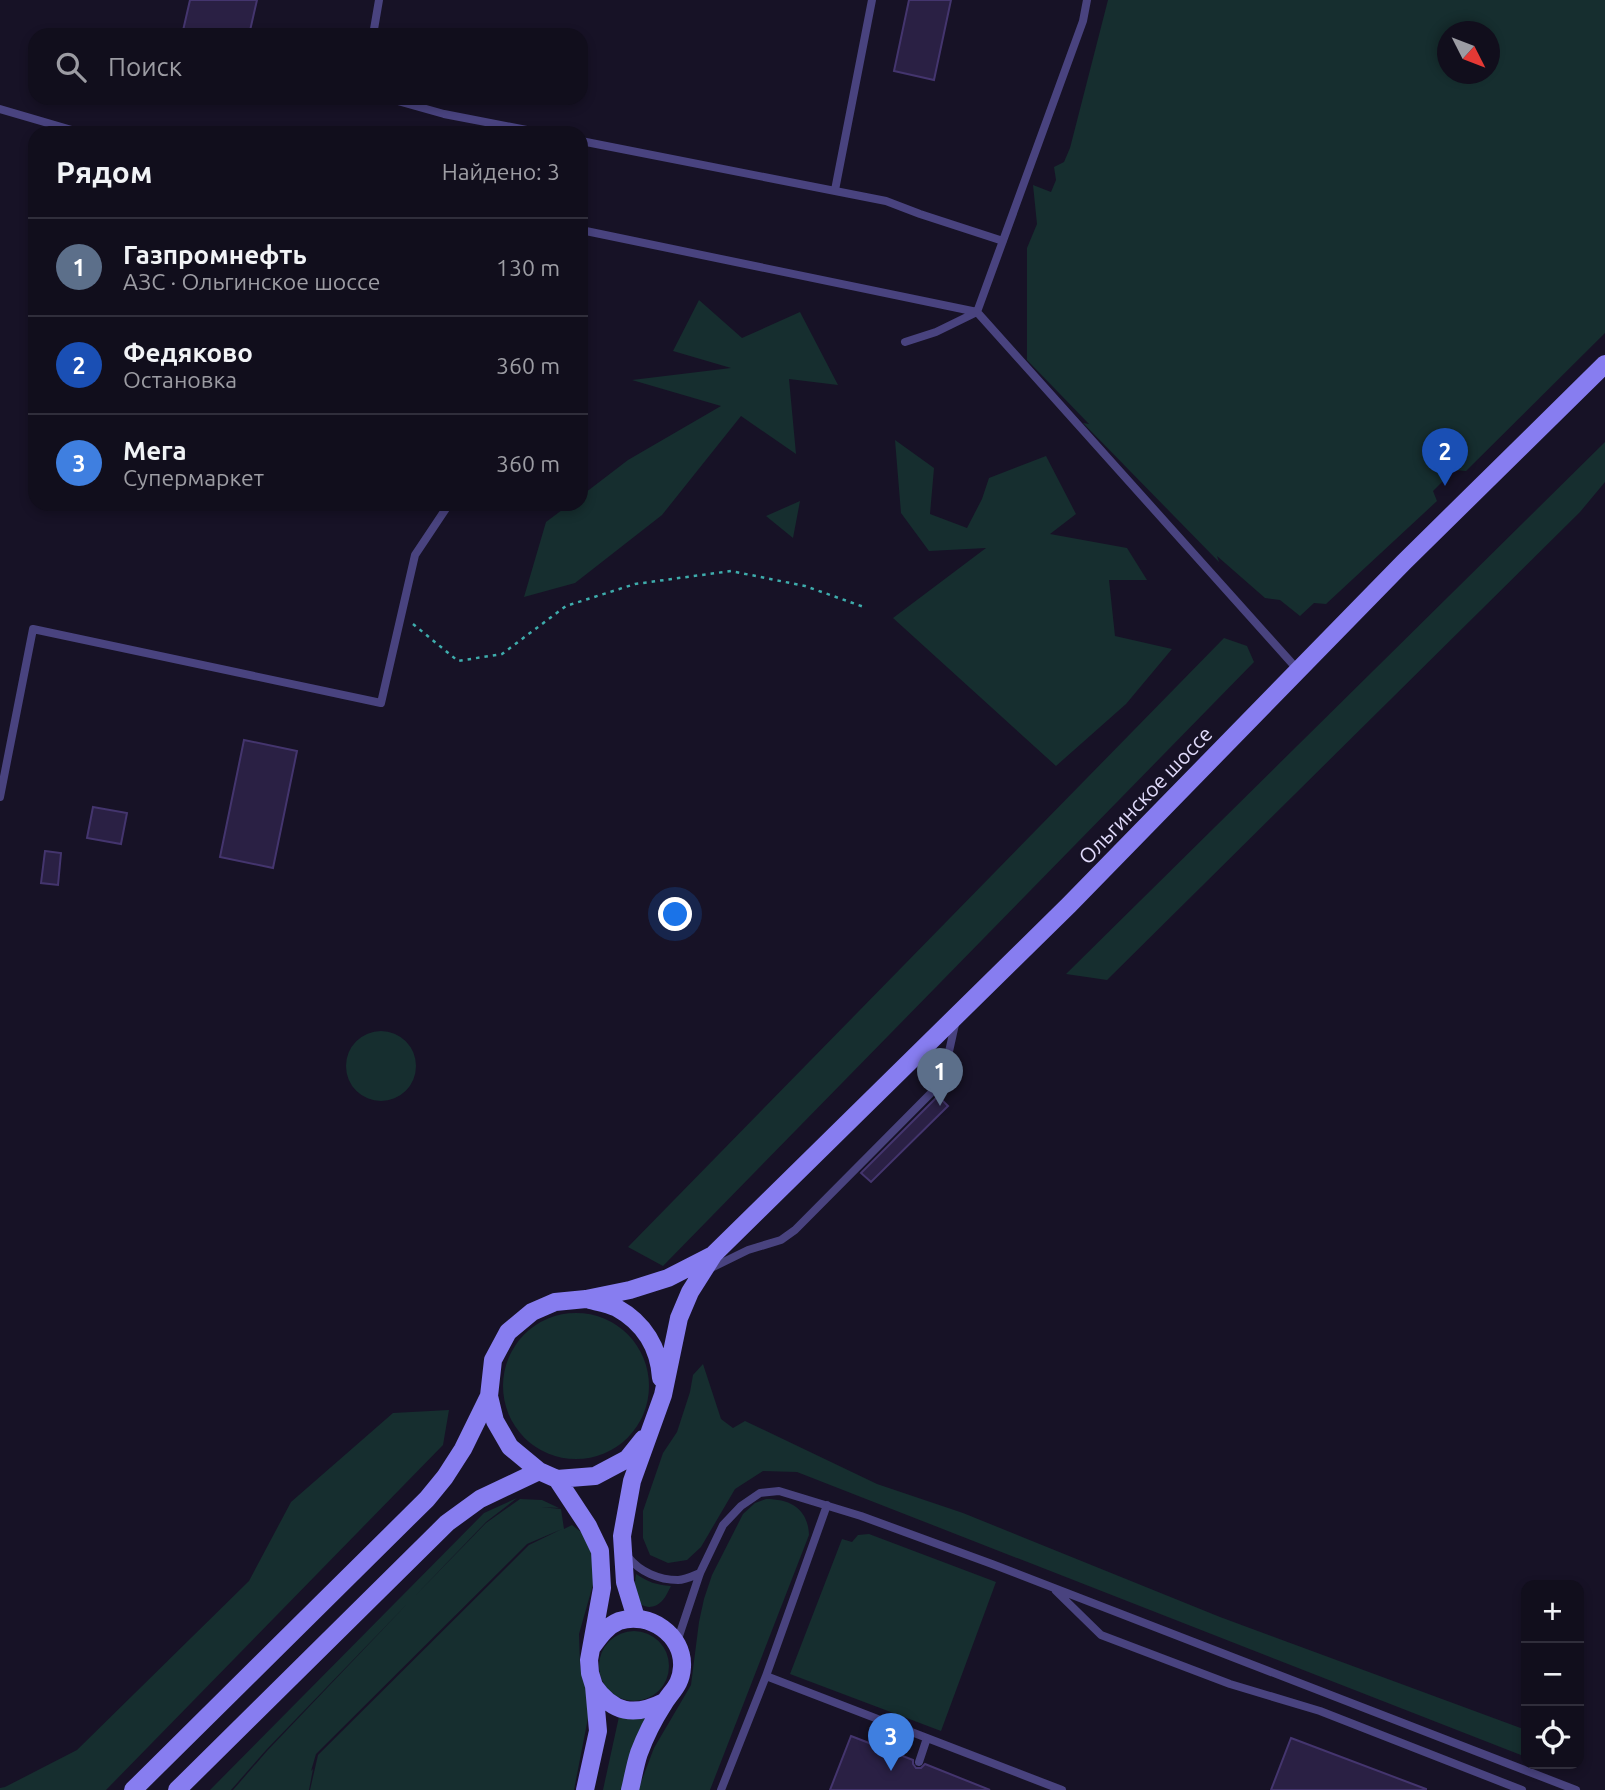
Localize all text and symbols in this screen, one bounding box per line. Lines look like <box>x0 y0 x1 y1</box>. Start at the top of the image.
north arrow <box>1437 21 1500 84</box>
search box <box>28 28 588 105</box>
icon: search <box>52 48 90 86</box>
text: Поиск <box>108 52 182 81</box>
text: Рядом <box>56 155 152 189</box>
text: Найдено: 3 <box>442 159 560 184</box>
text: Газпромнефть <box>123 240 307 269</box>
text: 1 <box>73 255 85 280</box>
text: 130 m <box>496 255 560 280</box>
text: АЗС · Ольгинское шоссе <box>123 269 380 294</box>
text: Федяково <box>123 338 253 367</box>
text: 2 <box>73 353 85 378</box>
text: 360 m <box>496 353 560 378</box>
text: Остановка <box>123 367 237 392</box>
pin: 2 <box>1422 428 1468 486</box>
text: Мега <box>123 436 187 465</box>
text: 3 <box>73 451 85 476</box>
text: 360 m <box>496 451 560 476</box>
text: Супермаркет <box>123 465 264 490</box>
street label: Ольгинское шоссе <box>1073 721 1217 869</box>
your location <box>658 897 692 931</box>
pin: 1 <box>917 1048 963 1106</box>
map controls <box>1521 1580 1584 1769</box>
button: + <box>1521 1580 1584 1643</box>
button: − <box>1521 1643 1584 1706</box>
button: locate <box>1521 1706 1584 1769</box>
pin: 3 <box>868 1713 914 1771</box>

